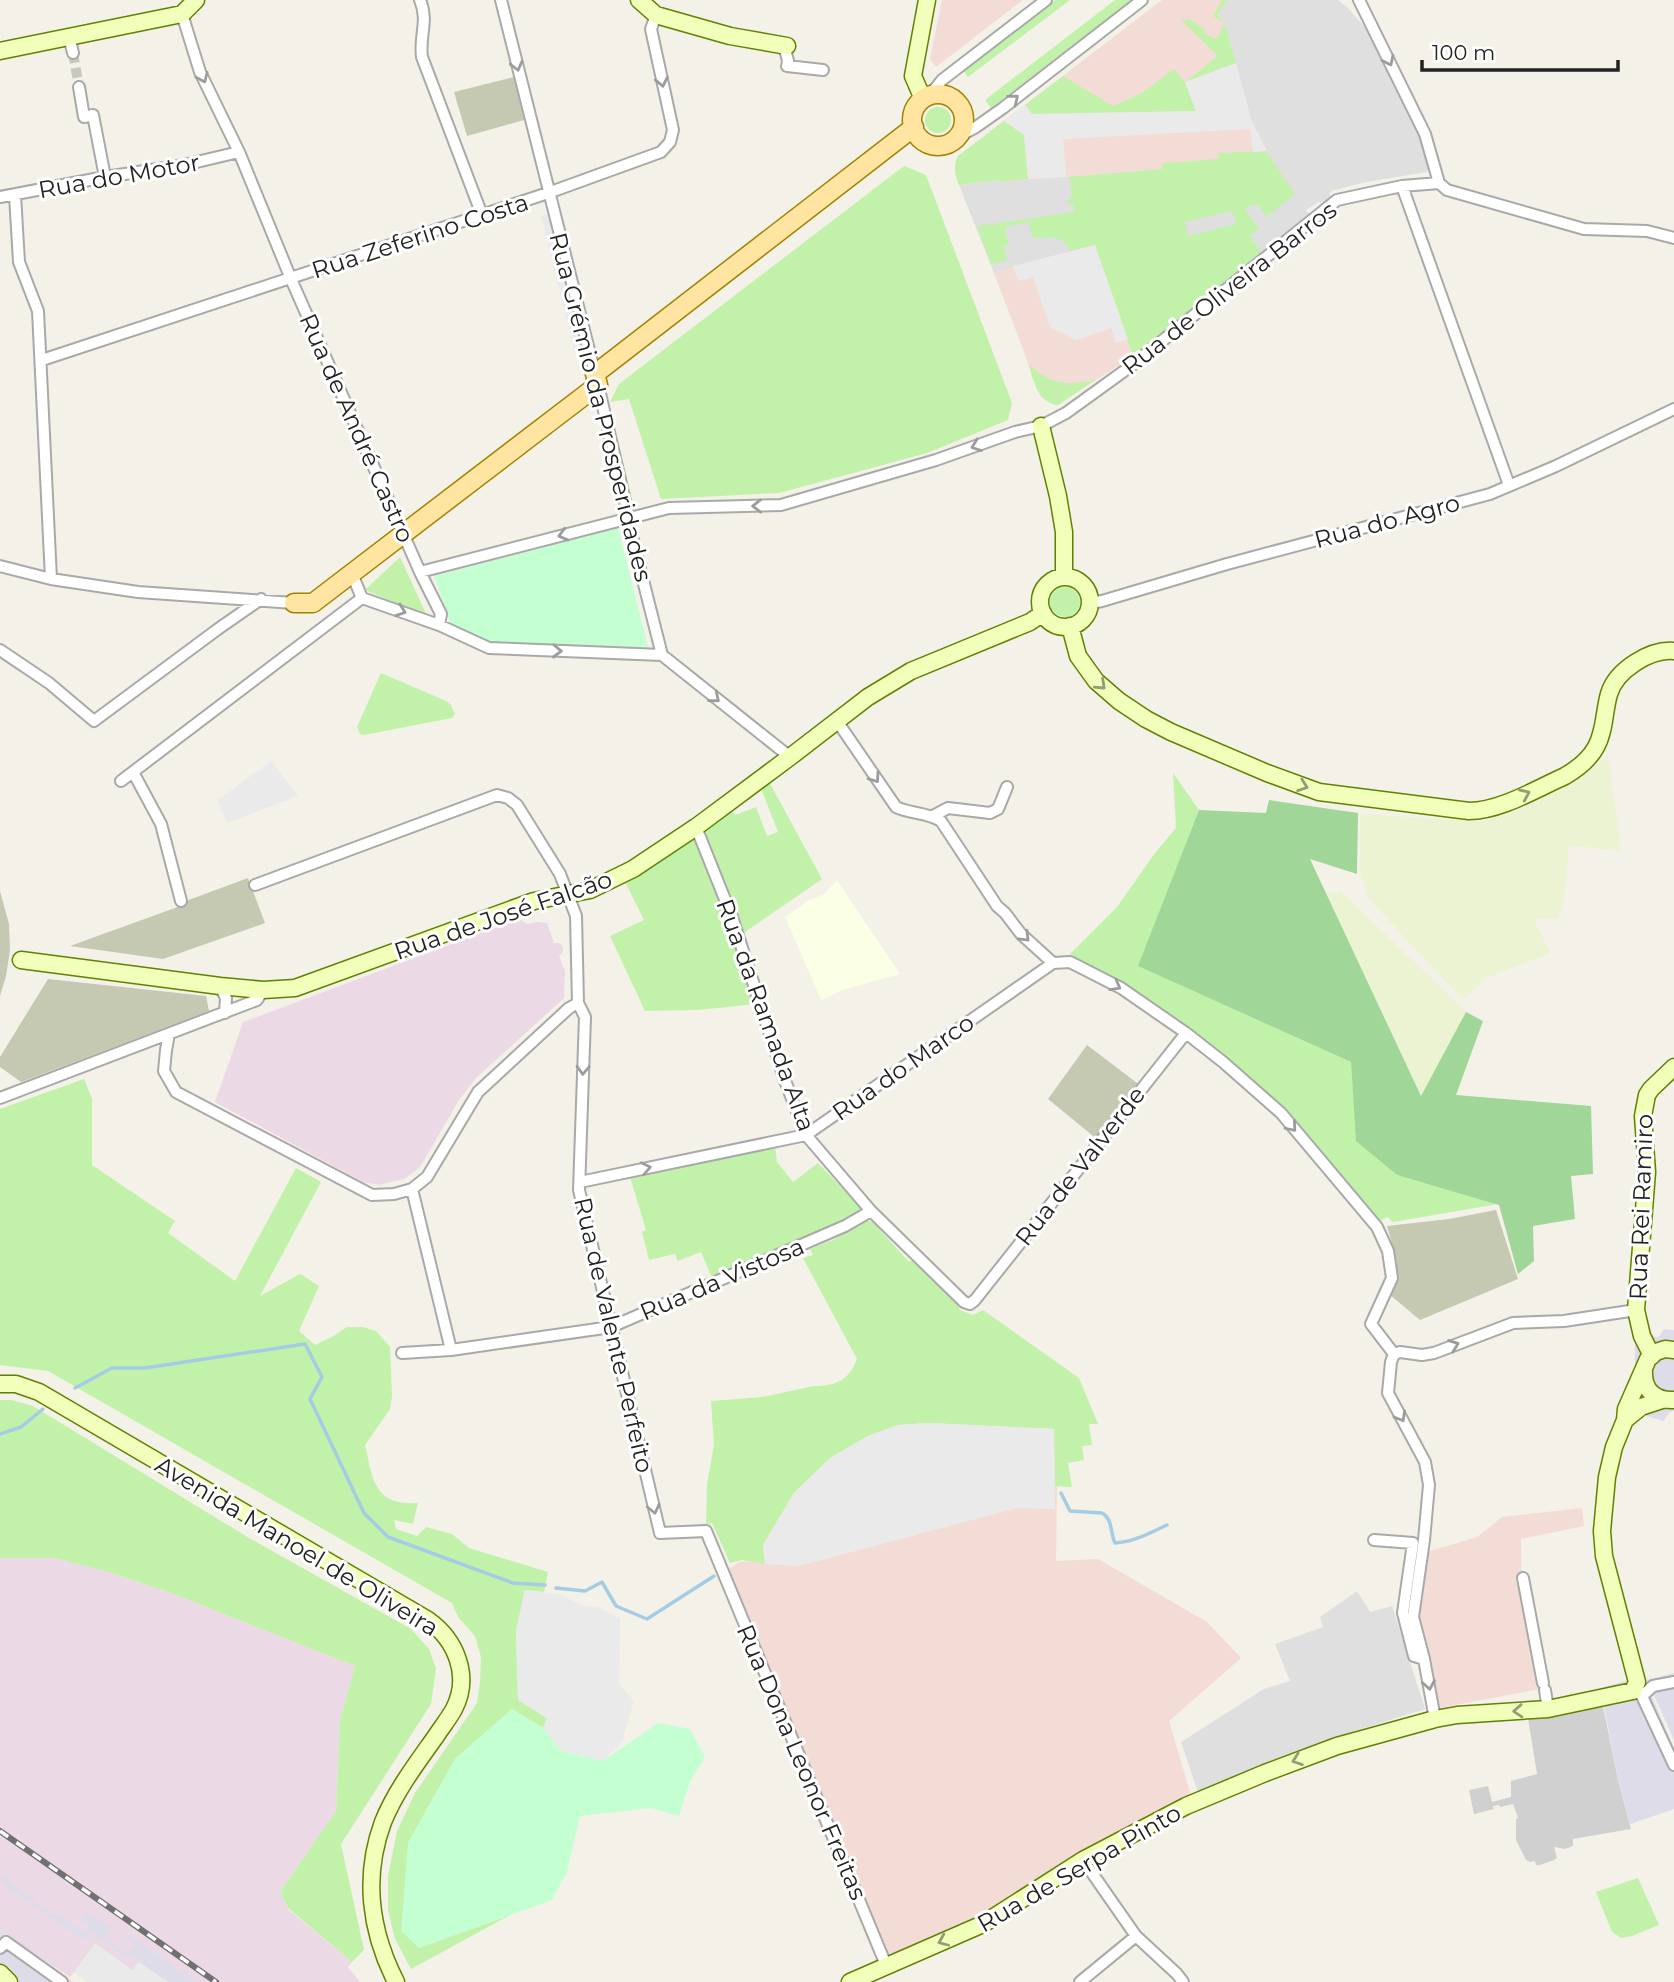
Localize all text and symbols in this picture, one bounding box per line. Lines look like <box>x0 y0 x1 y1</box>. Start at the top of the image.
scale bar <box>1422 28 1618 72</box>
text: 100 m <box>1432 40 1495 65</box>
one-way arrow <box>1381 54 1395 66</box>
one-way arrow <box>509 60 523 72</box>
one-way arrow <box>195 71 209 84</box>
one-way arrow <box>654 76 669 88</box>
one-way arrow <box>1006 95 1018 108</box>
street label: Rua do Motor <box>36 148 202 204</box>
street label: Rua Zeferino Costa <box>308 187 532 285</box>
street label: Rua de Oliveira Barros <box>1116 195 1342 381</box>
street label: Rua Grémio da Prosperidades <box>544 230 658 584</box>
street label: Rua de André Castro <box>293 309 421 547</box>
one-way arrow <box>970 438 982 452</box>
street label: Rua do Agro <box>1311 488 1463 554</box>
one-way arrow <box>751 498 762 513</box>
one-way arrow <box>558 527 570 541</box>
one-way arrow <box>394 603 406 617</box>
one-way arrow <box>552 643 563 658</box>
one-way arrow <box>1093 677 1106 689</box>
one-way arrow <box>708 689 720 702</box>
one-way arrow <box>867 770 879 783</box>
one-way arrow <box>1296 778 1308 792</box>
one-way arrow <box>1517 788 1530 802</box>
street label: Rua de José Falcão <box>390 864 616 966</box>
street label: Rua da Ramada Alta <box>710 895 822 1135</box>
one-way arrow <box>1016 928 1029 941</box>
one-way arrow <box>1108 977 1121 991</box>
street label: Rua do Marco <box>827 1007 979 1127</box>
one-way arrow <box>575 1065 591 1076</box>
street label: Rua de Valverde <box>1009 1081 1151 1251</box>
street label: Rua Rei Ramiro <box>1623 1113 1659 1301</box>
one-way arrow <box>1284 1120 1297 1132</box>
one-way arrow <box>640 1162 652 1177</box>
street label: Rua de Valente Perfeito <box>568 1194 660 1476</box>
street label: Rua da Vistosa <box>636 1231 808 1327</box>
one-way arrow <box>1448 1339 1460 1353</box>
one-way arrow <box>1393 1410 1406 1423</box>
street label: Avenida Manoel de Oliveira <box>150 1450 444 1642</box>
one-way arrow <box>646 1503 661 1515</box>
street label: Rua Dona Leonor Freitas <box>731 1620 873 1904</box>
one-way arrow <box>1421 1679 1436 1691</box>
one-way arrow <box>1512 1703 1523 1718</box>
one-way arrow <box>1292 1752 1304 1766</box>
street label: Rua de Serpa Pinto <box>972 1798 1186 1938</box>
one-way arrow <box>938 1933 950 1947</box>

